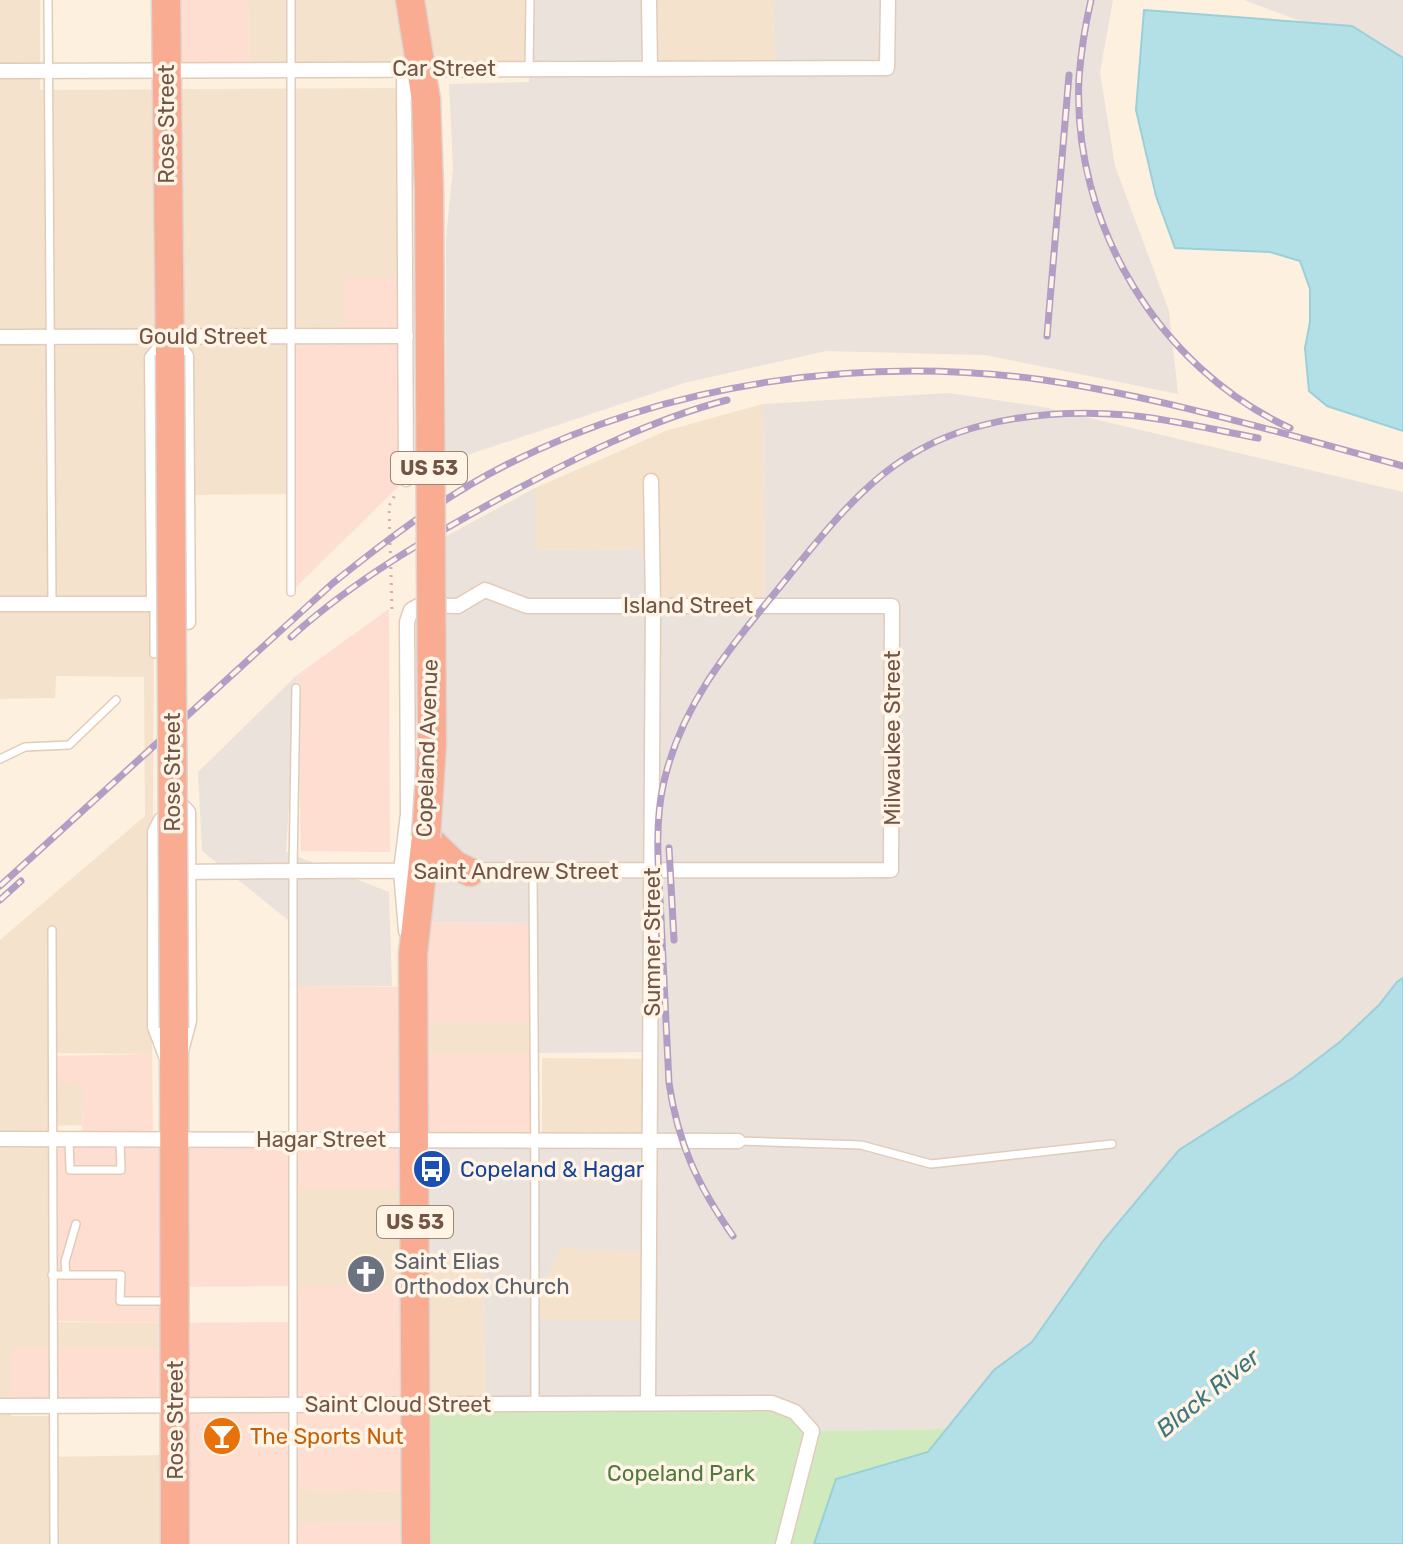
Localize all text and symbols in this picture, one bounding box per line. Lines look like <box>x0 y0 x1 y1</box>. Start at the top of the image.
street label: Car Street <box>392 55 496 82</box>
street label: Rose Street <box>153 64 180 184</box>
street label: Gould Street <box>139 323 268 350</box>
road number: US 53 <box>391 452 467 484</box>
street label: Island Street <box>623 592 753 619</box>
street label: Milwaukee Street <box>879 650 906 826</box>
street label: Copeland Avenue <box>410 658 444 838</box>
street label: Rose Street <box>159 712 186 832</box>
street label: Saint Andrew Street <box>413 858 619 885</box>
street label: Sumner Street <box>639 867 666 1017</box>
street label: Hagar Street <box>256 1126 386 1153</box>
bus stop icon: Copeland & Hagar <box>411 1148 453 1190</box>
place label: Copeland & Hagar <box>460 1156 645 1183</box>
road number: US 53 <box>377 1206 453 1238</box>
place label: Saint Elias Orthodox Church <box>394 1248 570 1300</box>
church icon: Saint Elias Orthodox Church <box>345 1253 387 1295</box>
water label: Black River <box>1151 1342 1266 1443</box>
street label: Rose Street <box>162 1360 189 1480</box>
street label: Saint Cloud Street <box>305 1391 492 1418</box>
bar icon: The Sports Nut <box>201 1415 243 1457</box>
place label: The Sports Nut <box>250 1423 404 1450</box>
park label: Copeland Park <box>607 1460 756 1487</box>

